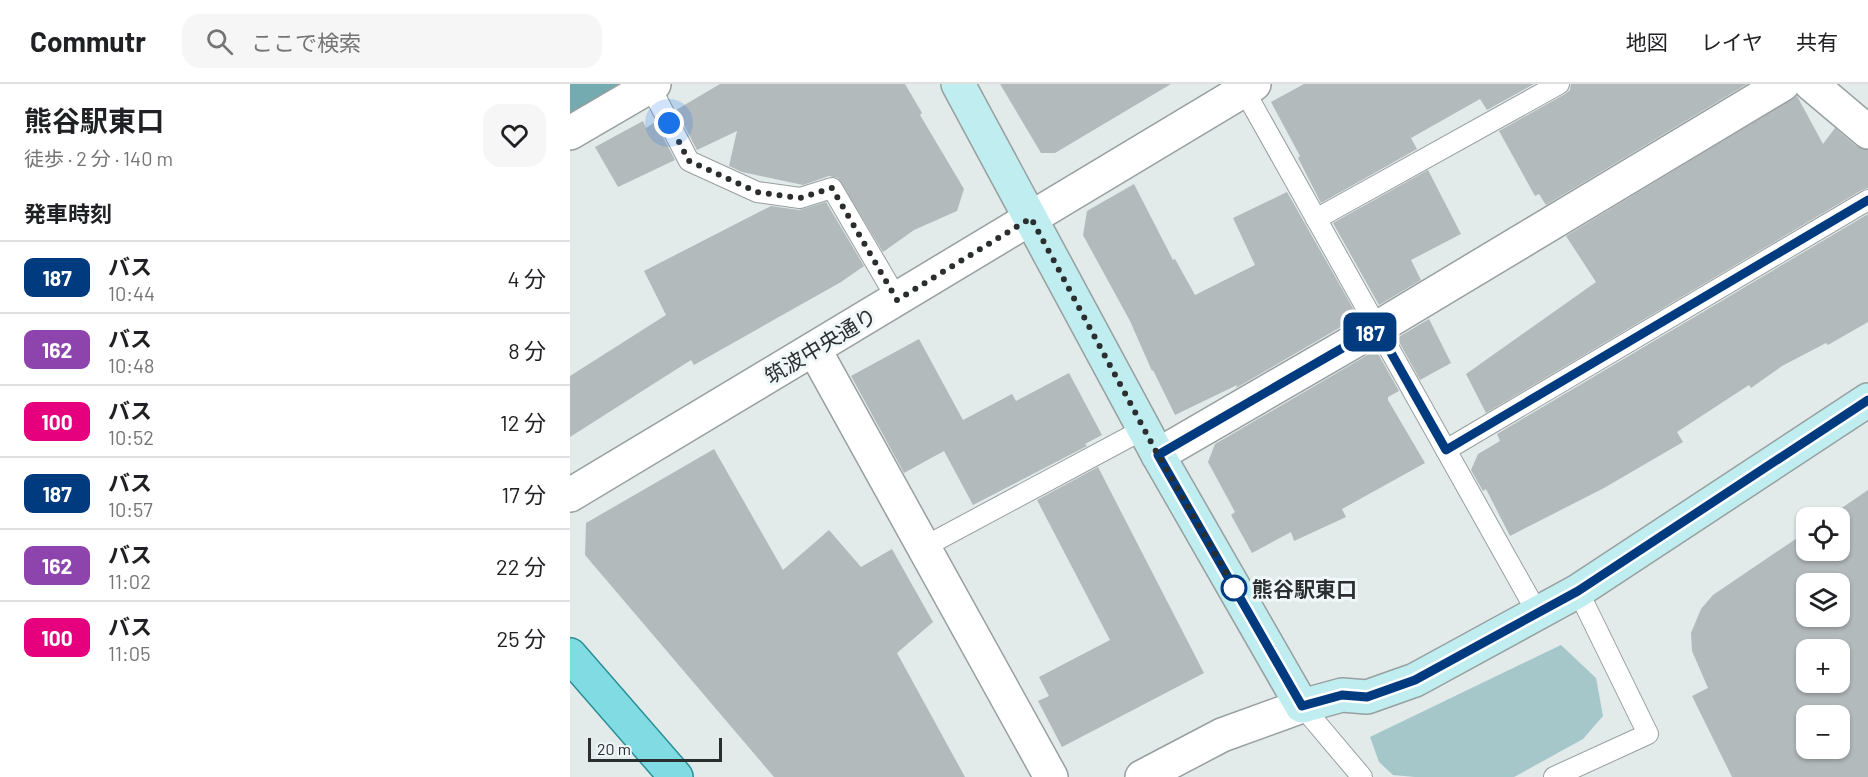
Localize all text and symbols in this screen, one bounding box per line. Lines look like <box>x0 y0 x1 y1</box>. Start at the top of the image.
search box <box>182 14 602 68</box>
text: Commutr <box>30 24 146 58</box>
icon: search <box>203 25 236 58</box>
text: ここで検索 <box>251 29 361 55</box>
text: 地図 <box>1626 29 1668 54</box>
text: レイヤ <box>1701 29 1763 54</box>
text: 共有 <box>1796 29 1838 54</box>
text: 熊谷駅東口 <box>24 103 164 137</box>
button: heart <box>483 104 546 167</box>
your location <box>654 108 684 138</box>
text: 徒歩 · 2 分 · 140 m <box>24 146 173 170</box>
text: 発車時刻 <box>24 200 112 226</box>
text: バス <box>108 253 152 279</box>
text: 187 <box>42 265 72 290</box>
text: 4 分 <box>507 265 546 291</box>
text: 10:44 <box>108 281 155 305</box>
street label: 筑波中央通り <box>760 302 880 388</box>
line badge: 187 <box>1336 312 1404 352</box>
text: 187 <box>1355 320 1385 345</box>
text: バス <box>108 325 152 351</box>
text: 162 <box>42 337 72 362</box>
text: 8 分 <box>508 337 546 363</box>
text: 10:48 <box>108 353 155 377</box>
text: バス <box>108 397 152 423</box>
text: 100 <box>41 409 73 434</box>
text: 12 分 <box>500 409 546 435</box>
text: 10:52 <box>108 425 154 449</box>
text: バス <box>108 469 152 495</box>
text: 187 <box>42 481 72 506</box>
text: 17 分 <box>501 481 546 507</box>
text: 10:57 <box>108 497 153 521</box>
map controls <box>1796 507 1850 759</box>
button: locate <box>1796 507 1850 561</box>
text: バス <box>108 541 152 567</box>
text: 162 <box>42 553 72 578</box>
text: 22 分 <box>496 553 546 579</box>
text: 11:02 <box>108 569 151 593</box>
button: layers <box>1796 573 1850 627</box>
marker: 熊谷駅東口 <box>1221 575 1247 601</box>
place label: 熊谷駅東口 <box>1252 576 1357 601</box>
text: バス <box>108 613 152 639</box>
text: 100 <box>41 625 73 650</box>
text: 25 分 <box>496 625 546 651</box>
button: + <box>1796 639 1850 693</box>
text: 11:05 <box>108 641 150 665</box>
button: − <box>1796 705 1850 759</box>
scale bar <box>588 735 722 762</box>
text: 20 m <box>597 739 631 758</box>

